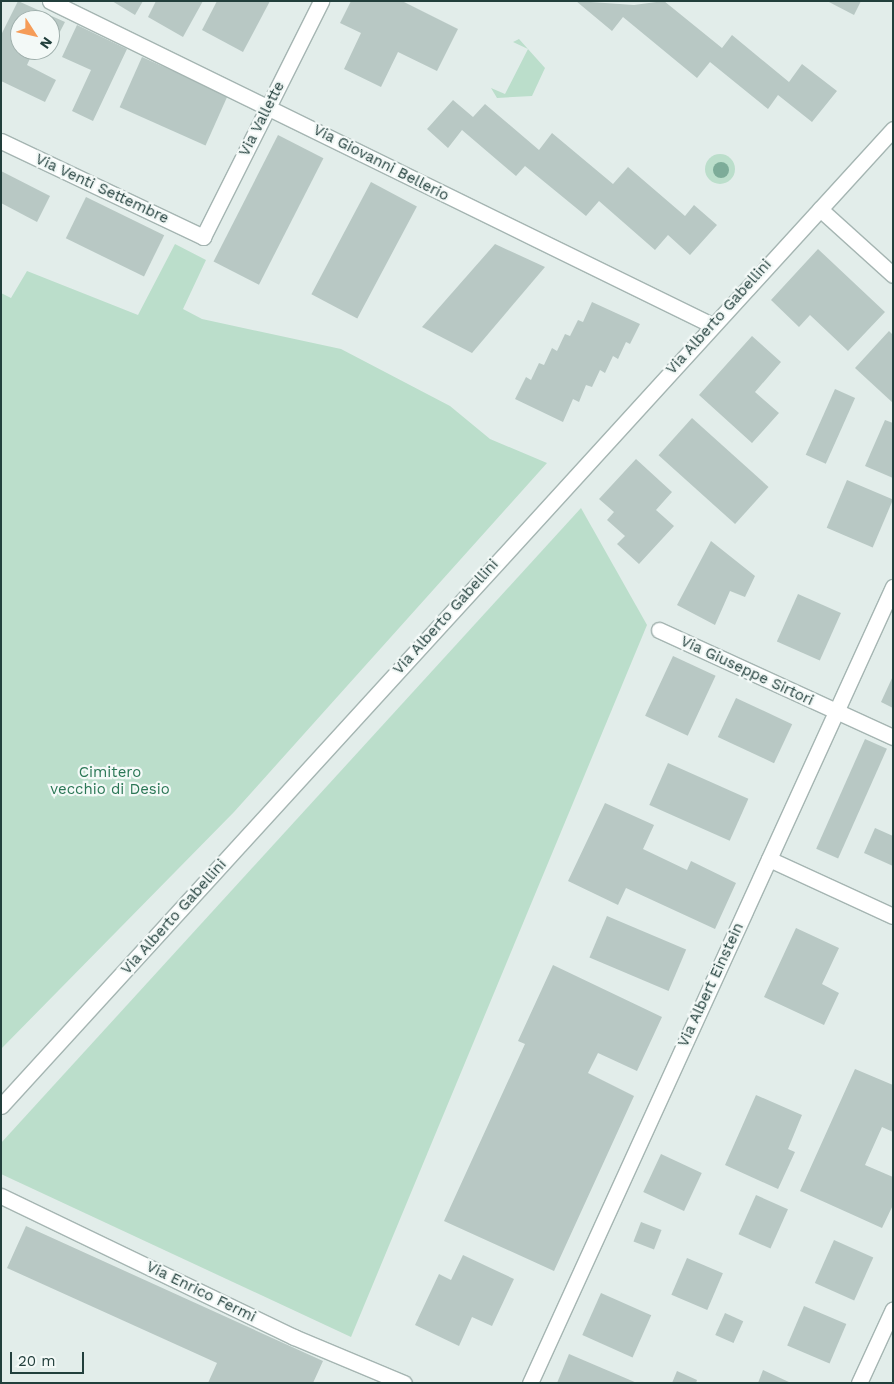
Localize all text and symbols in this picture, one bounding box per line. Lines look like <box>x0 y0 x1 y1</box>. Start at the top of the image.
north arrow <box>10 10 60 60</box>
text: N <box>37 34 56 52</box>
street label: Via Vallette <box>235 78 289 160</box>
street label: Via Giovanni Bellerio <box>310 121 452 205</box>
street label: Via Venti Settembre <box>32 150 172 228</box>
street label: Via Alberto Gabellini <box>662 255 776 379</box>
street label: Via Alberto Gabellini <box>389 555 503 679</box>
street label: Via Giuseppe Sirtori <box>677 632 817 710</box>
park label: Cimitero vecchio di Desio <box>50 763 170 798</box>
street label: Via Alberto Gabellini <box>117 855 231 979</box>
street label: Via Albert Einstein <box>674 920 748 1050</box>
street label: Via Enrico Fermi <box>143 1258 259 1326</box>
scale bar <box>12 1342 86 1374</box>
text: 20 m <box>18 1352 56 1370</box>

